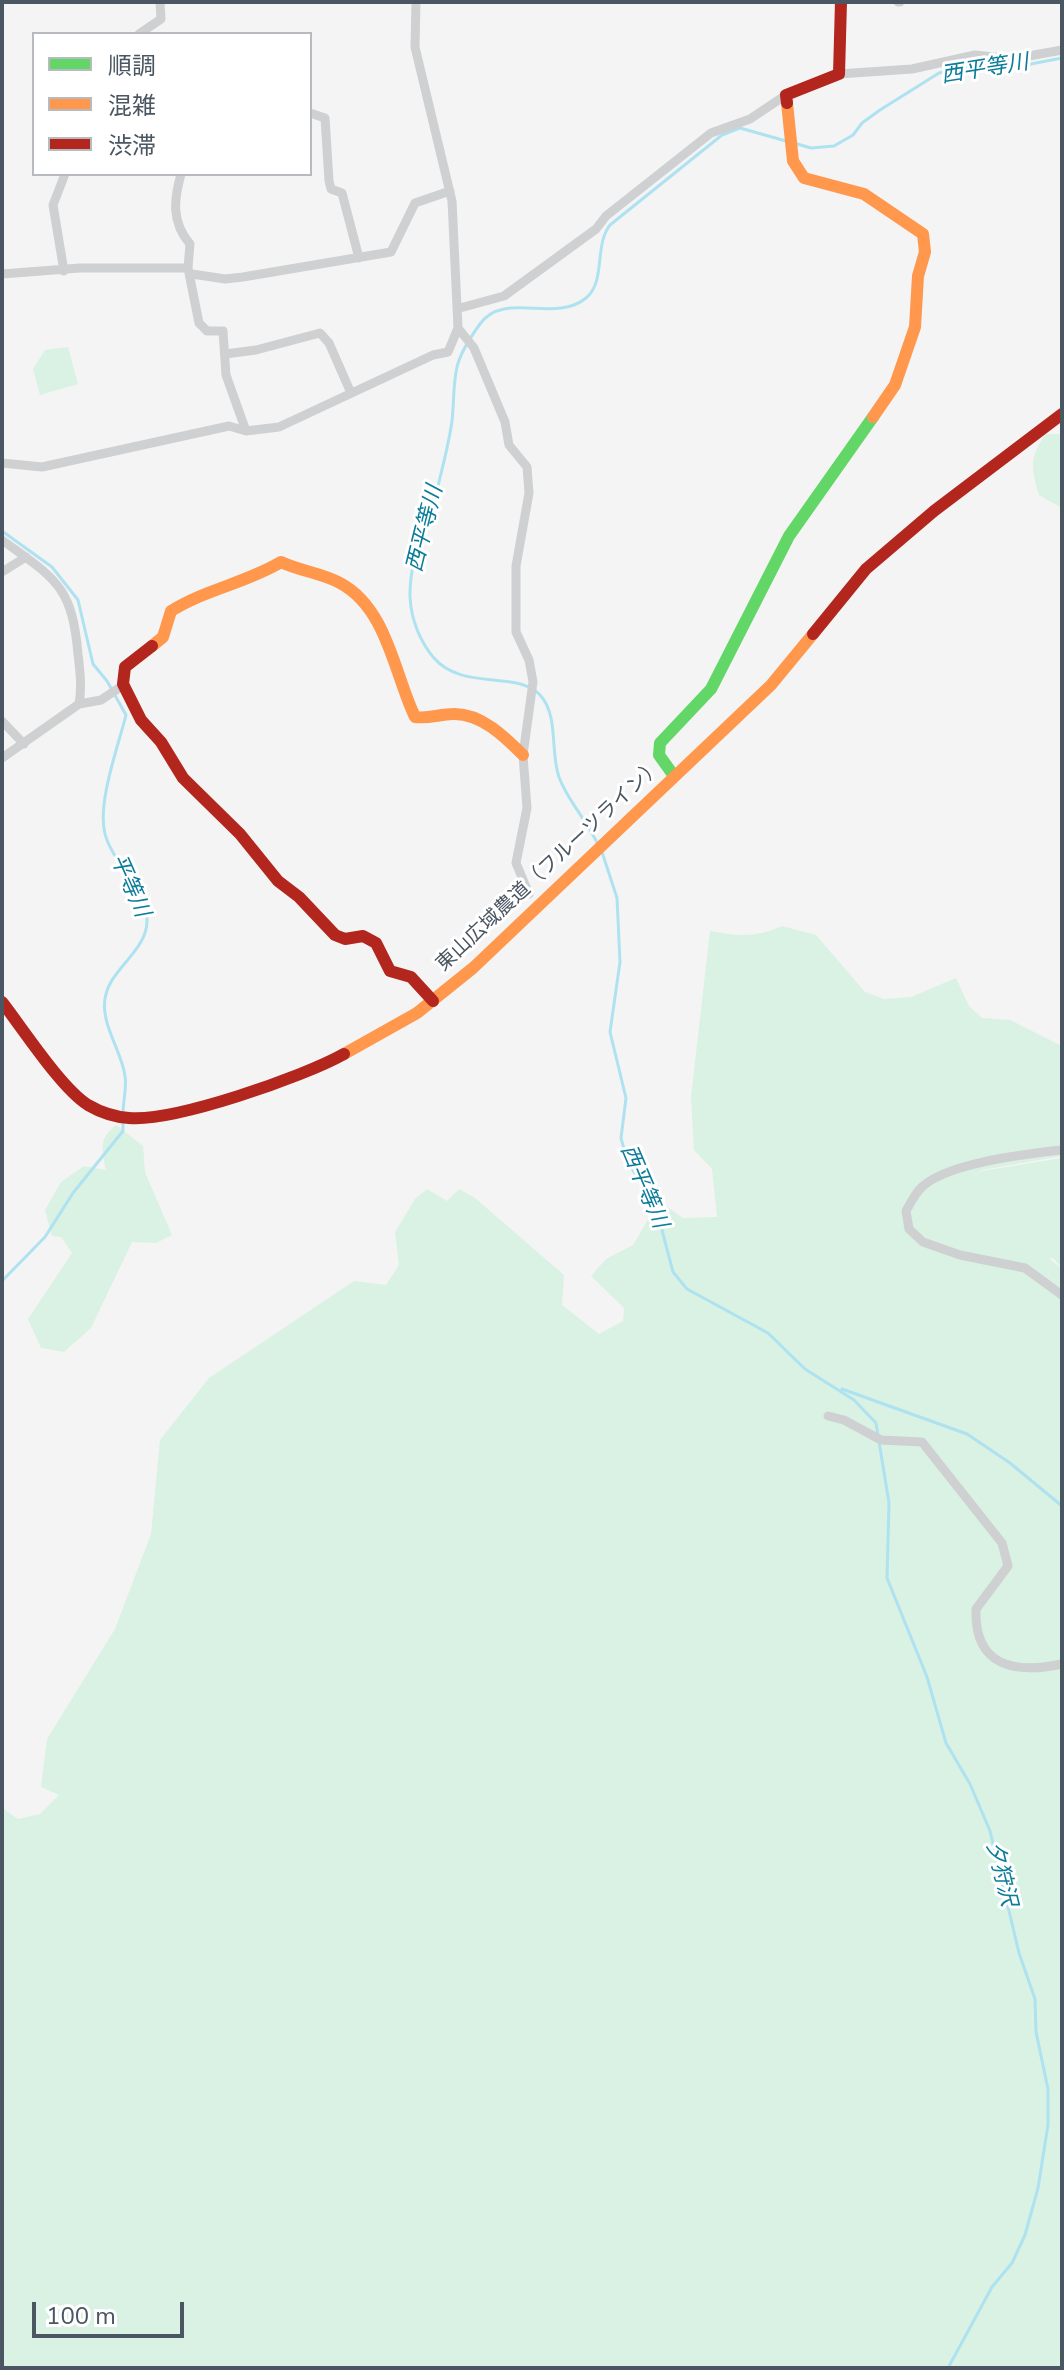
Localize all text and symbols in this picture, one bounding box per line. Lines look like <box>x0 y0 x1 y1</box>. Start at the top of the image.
legend <box>32 32 312 176</box>
text: 順調 <box>108 50 156 82</box>
water label: 西平等川 <box>939 50 1031 90</box>
text: 混雑 <box>108 90 156 122</box>
text: 渋滞 <box>108 130 156 162</box>
water label: 西平等川 <box>403 483 449 575</box>
street label: 東山広域農道（フルーツライン） <box>432 755 668 977</box>
water label: 平等川 <box>104 850 154 922</box>
water label: 西平等川 <box>614 1141 672 1233</box>
water label: 夕狩沢 <box>979 1839 1021 1909</box>
scale bar <box>36 2286 188 2336</box>
text: 100 m <box>46 2300 116 2332</box>

